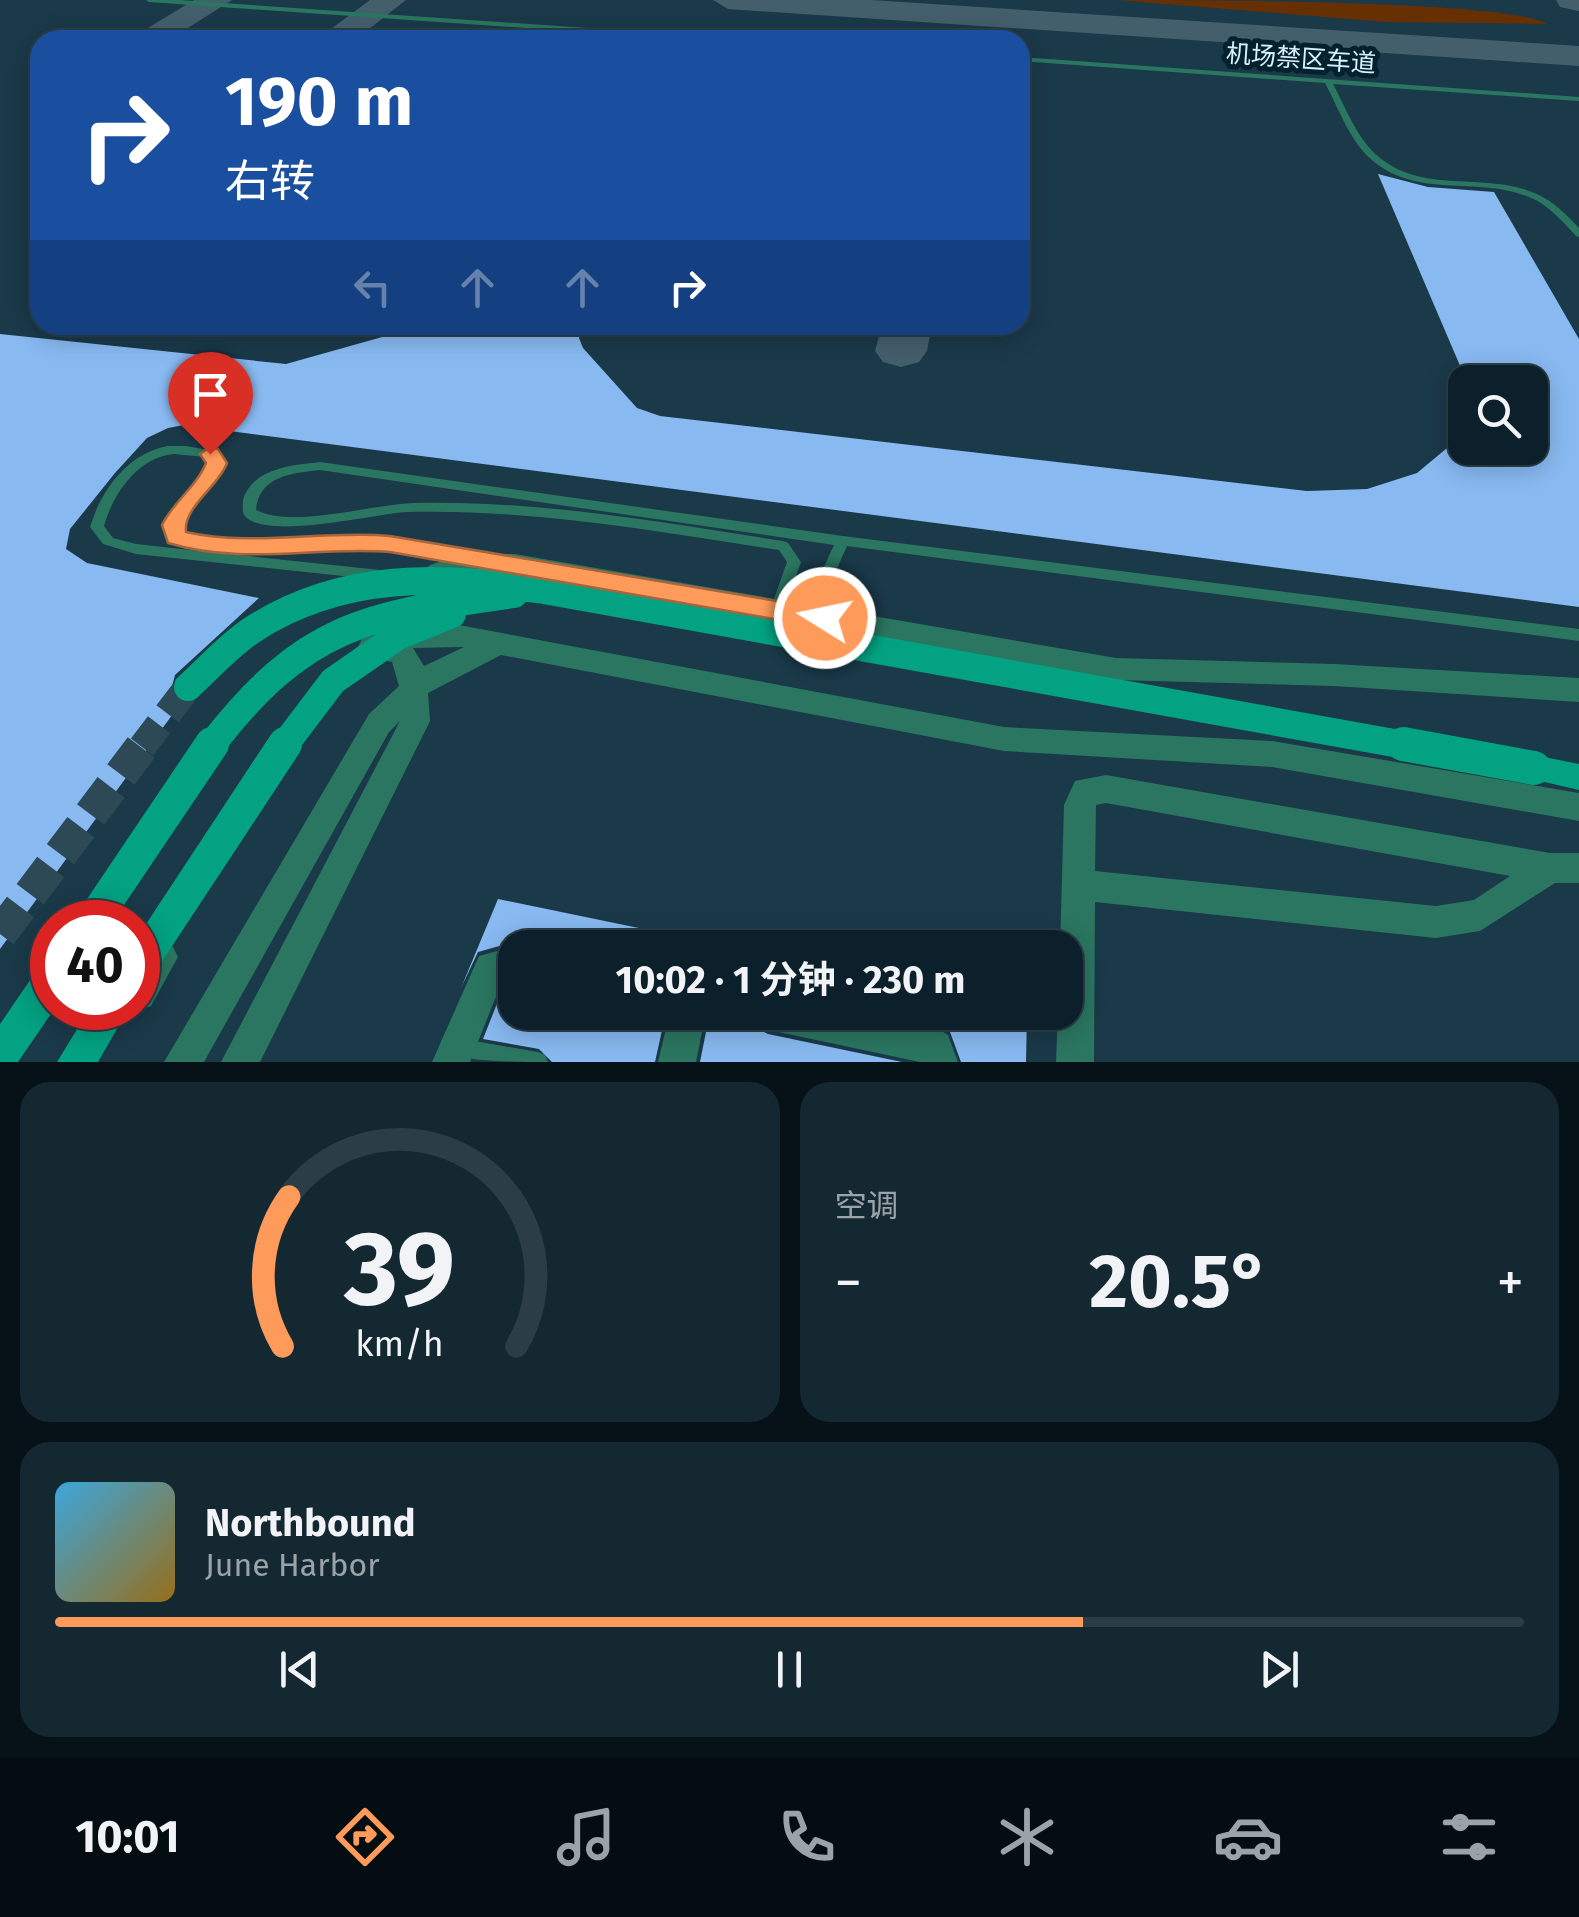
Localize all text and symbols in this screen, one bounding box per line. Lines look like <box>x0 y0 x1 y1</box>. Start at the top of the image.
street label: 机场禁区车道 <box>1225 39 1377 79</box>
text: 190 m <box>225 60 413 144</box>
icon: right <box>60 70 190 200</box>
text: 右转 <box>225 155 315 209</box>
icon: left <box>345 260 400 315</box>
icon: ahead <box>450 260 505 315</box>
icon: ahead <box>555 260 610 315</box>
icon: right <box>660 260 715 315</box>
pin <box>168 352 253 455</box>
map controls <box>1448 365 1548 465</box>
button: search <box>1448 365 1548 465</box>
icon: arrive <box>183 367 238 422</box>
position arrow <box>773 566 877 670</box>
speed limit sign: 40 <box>30 900 160 1030</box>
text: 10:02 · 1 分钟 · 230 m <box>616 957 965 1003</box>
text: 空调 <box>835 1187 899 1225</box>
text: 39 <box>343 1207 455 1332</box>
text: 20.5° <box>1089 1237 1269 1327</box>
text: − <box>835 1250 862 1316</box>
text: + <box>1497 1250 1524 1316</box>
text: km/h <box>356 1323 444 1365</box>
text: Northbound <box>205 1500 416 1546</box>
text: June Harbor <box>205 1546 380 1584</box>
icon: previous <box>272 1642 327 1697</box>
icon: pause <box>762 1642 817 1697</box>
icon: next <box>1252 1642 1307 1697</box>
icon: directions <box>330 1802 400 1872</box>
icon: music <box>551 1802 621 1872</box>
icon: phone <box>772 1802 842 1872</box>
icon: climate <box>992 1802 1062 1872</box>
icon: car <box>1213 1802 1283 1872</box>
icon: filters <box>1434 1802 1504 1872</box>
text: 10:01 <box>75 1810 180 1864</box>

